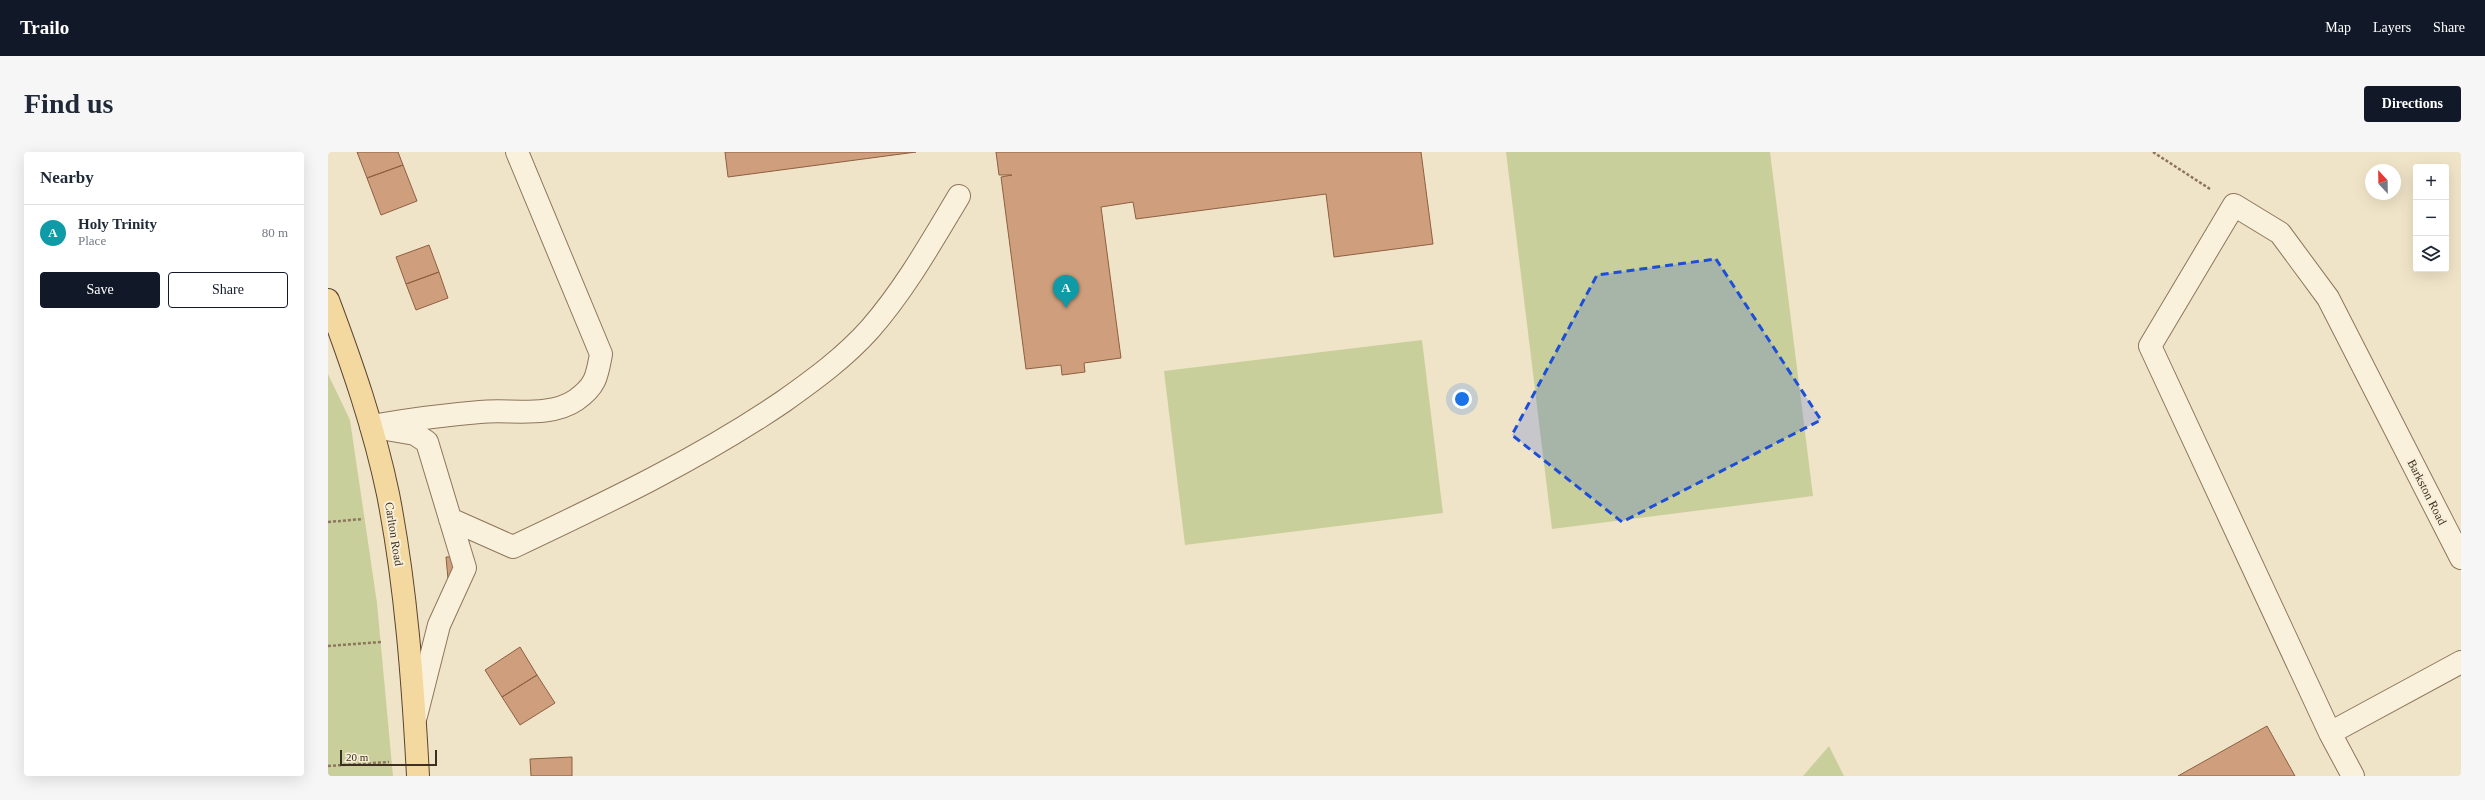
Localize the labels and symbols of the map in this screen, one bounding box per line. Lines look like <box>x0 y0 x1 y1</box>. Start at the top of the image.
north arrow <box>2365 164 2401 200</box>
pin: A <box>1053 275 1079 308</box>
your location <box>1452 389 1472 409</box>
street label: Barkston Road <box>2404 457 2450 527</box>
street label: Carlton Road <box>382 501 406 567</box>
scale bar <box>340 748 437 767</box>

